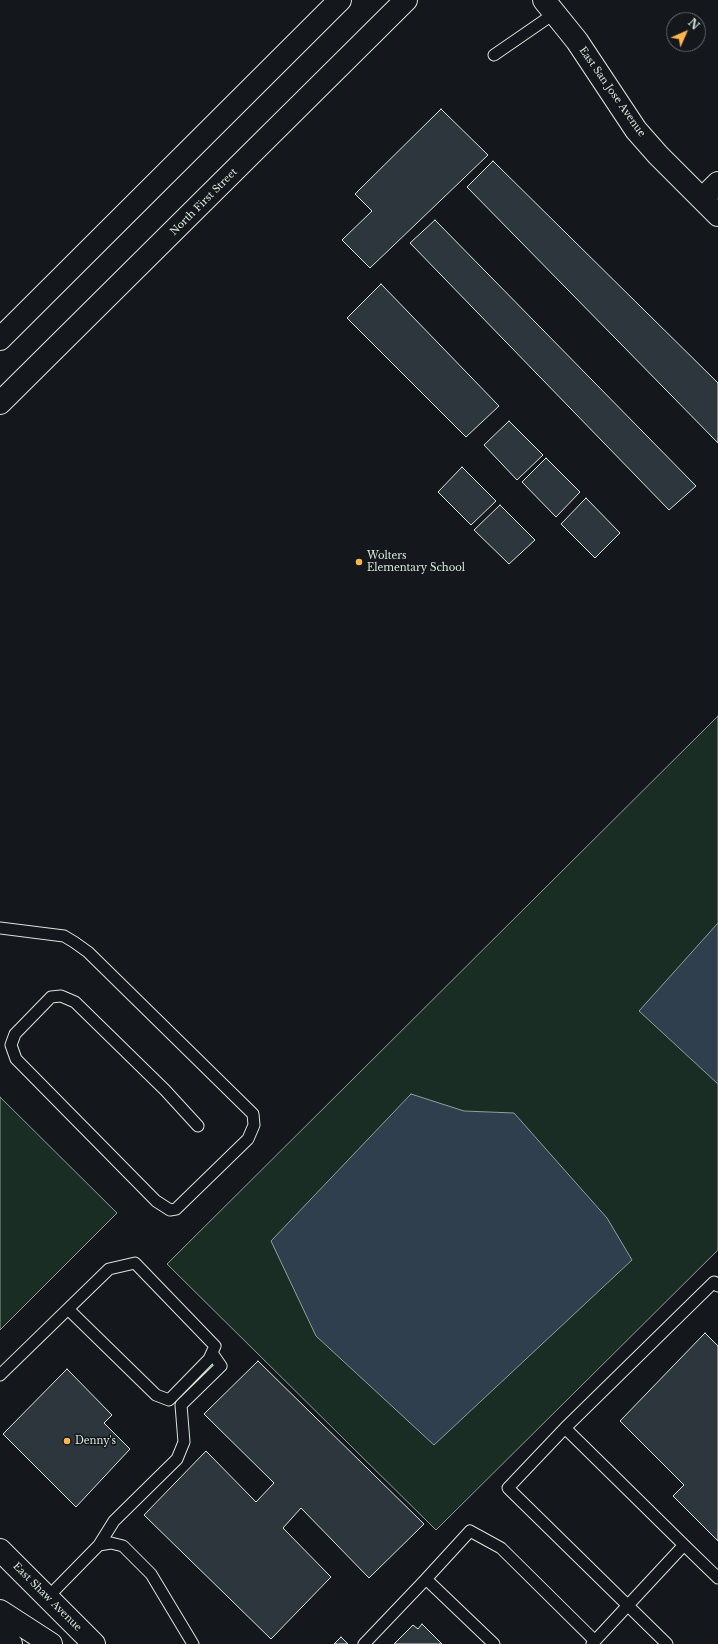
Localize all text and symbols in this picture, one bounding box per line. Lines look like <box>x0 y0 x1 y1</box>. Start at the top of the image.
north arrow <box>666 12 706 52</box>
text: N <box>685 16 702 33</box>
street label: East San Jose Avenue <box>576 45 648 139</box>
street label: North First Street <box>168 166 240 238</box>
place label: Wolters Elementary School <box>367 550 465 574</box>
marker: Wolters Elementary School <box>354 557 364 567</box>
place label: Denny's <box>75 1435 116 1447</box>
marker: Denny's <box>62 1436 72 1446</box>
street label: East Shaw Avenue <box>10 1560 84 1634</box>

